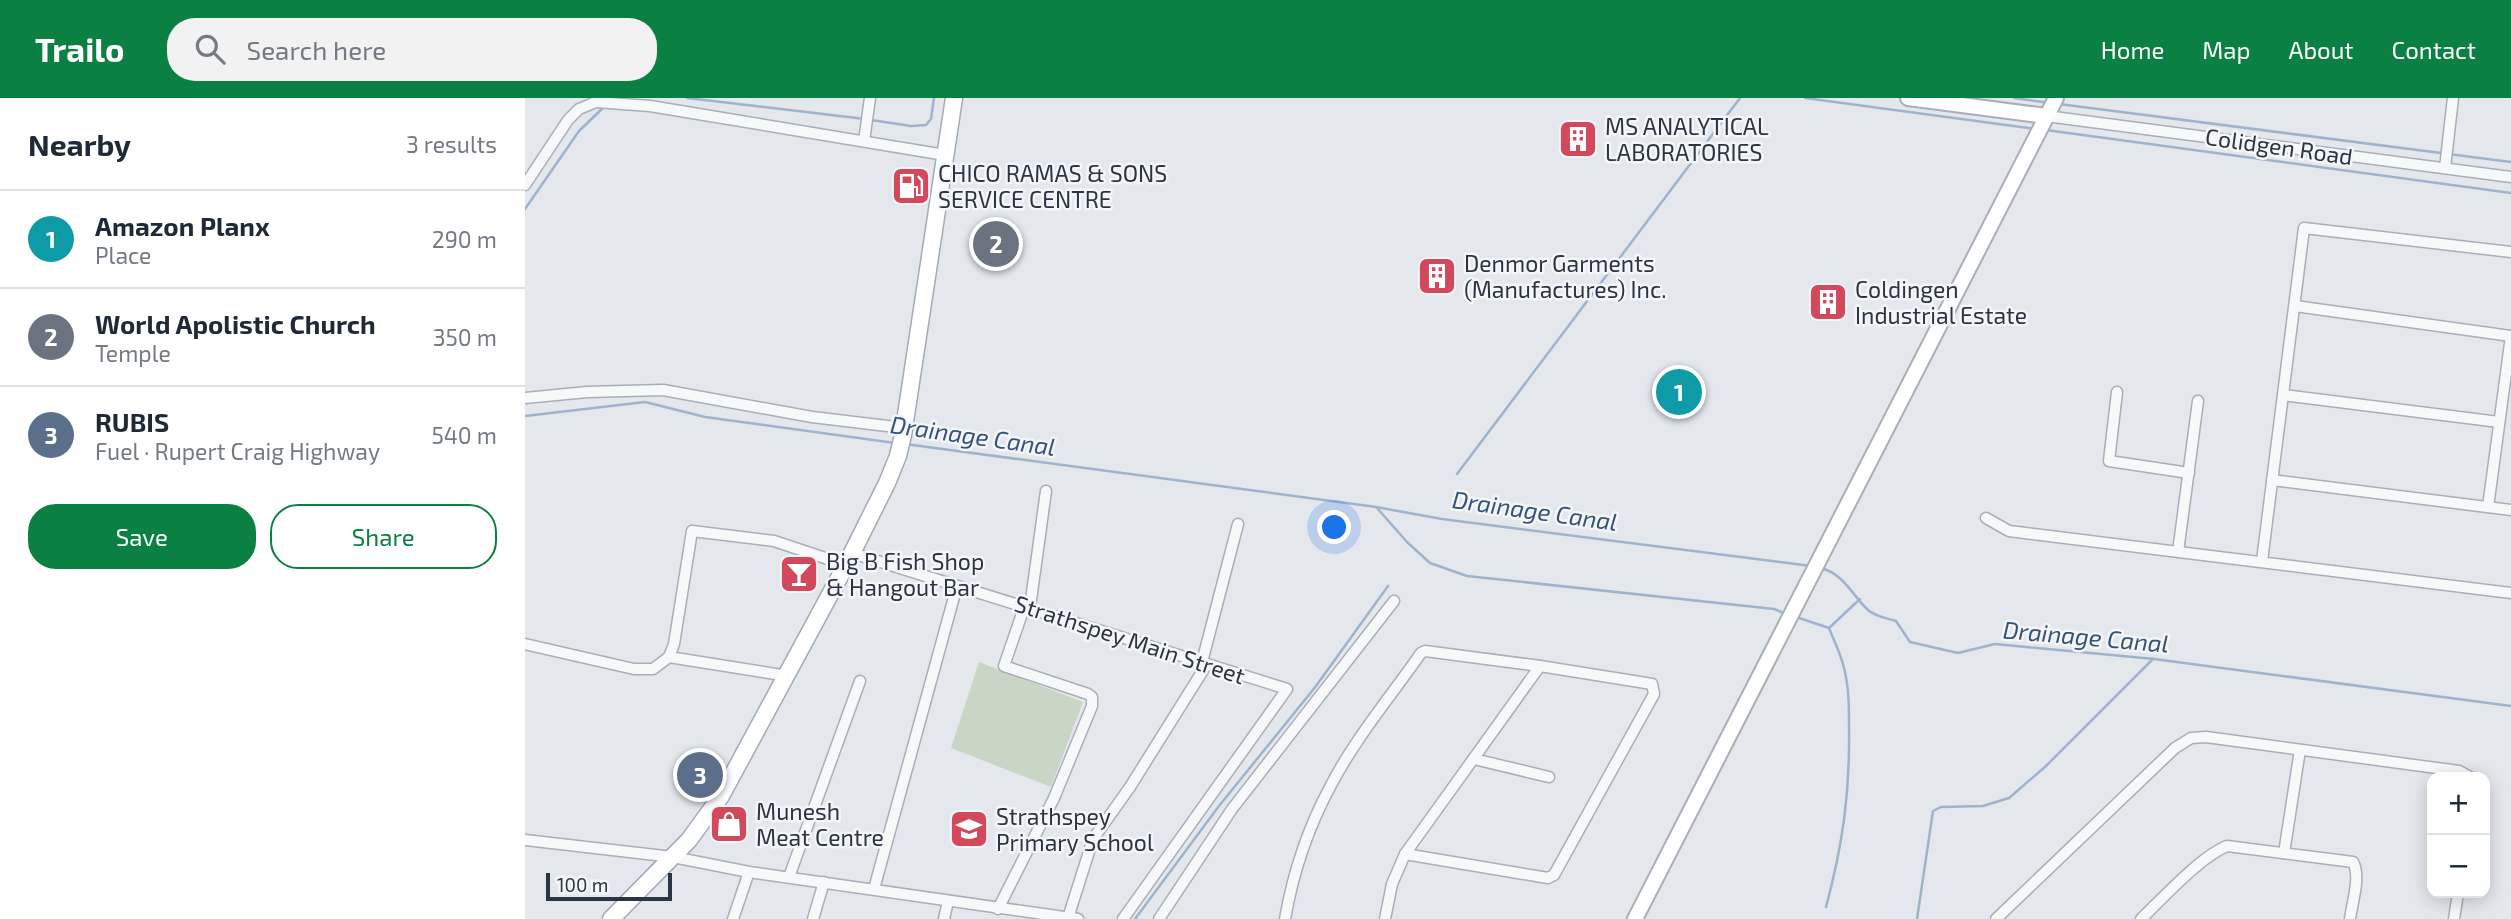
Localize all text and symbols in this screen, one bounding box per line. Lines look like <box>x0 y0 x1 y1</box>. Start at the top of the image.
search box <box>167 18 657 81</box>
text: Trailo <box>35 29 125 69</box>
icon: search <box>191 30 229 68</box>
text: Search here <box>247 34 386 65</box>
text: Home <box>2101 35 2164 64</box>
text: Map <box>2202 35 2250 64</box>
text: About <box>2288 35 2354 64</box>
text: Contact <box>2392 35 2476 64</box>
place label: MS ANALYTICAL LABORATORIES <box>1605 112 1769 166</box>
building icon: MS ANALYTICAL LABORATORIES <box>1557 118 1599 160</box>
street label: Colidgen Road <box>2204 122 2354 170</box>
text: Nearby <box>28 126 131 162</box>
text: 3 results <box>406 130 497 158</box>
place label: CHICO RAMAS & SONS SERVICE CENTRE <box>938 159 1167 213</box>
fuel station icon: CHICO RAMAS & SONS SERVICE CENTRE <box>890 165 932 207</box>
text: Amazon Planx <box>95 210 270 241</box>
pin: 2 <box>973 218 1019 270</box>
text: 1 <box>46 225 56 253</box>
text: 290 m <box>432 225 497 253</box>
text: Place <box>95 241 151 269</box>
place label: Denmor Garments (Manufactures) Inc. <box>1464 249 1667 303</box>
building icon: Denmor Garments (Manufactures) Inc. <box>1416 255 1458 297</box>
place label: Coldingen Industrial Estate <box>1855 275 2027 329</box>
building icon: Coldingen Industrial Estate <box>1807 281 1849 323</box>
text: World Apolistic Church <box>95 308 376 339</box>
text: 2 <box>44 323 58 351</box>
text: 350 m <box>433 323 497 351</box>
text: Temple <box>95 339 171 367</box>
pin: 1 <box>1656 366 1702 418</box>
text: RUBIS <box>95 406 169 437</box>
water label: Drainage Canal <box>889 409 1057 461</box>
text: 3 <box>44 421 58 449</box>
text: 540 m <box>431 421 497 449</box>
text: Fuel · Rupert Craig Highway <box>95 437 380 465</box>
water label: Drainage Canal <box>1451 484 1619 536</box>
button: Save <box>28 504 256 569</box>
button: Share <box>270 504 497 569</box>
your location <box>1317 510 1351 544</box>
place label: Big B Fish Shop & Hangout Bar <box>826 547 984 601</box>
bar icon: Big B Fish Shop & Hangout Bar <box>778 553 820 595</box>
street label: Strathspey Main Street <box>1011 589 1249 690</box>
water label: Drainage Canal <box>2002 614 2170 658</box>
pin: 3 <box>677 749 723 801</box>
map controls <box>2427 772 2490 898</box>
button: + <box>2427 772 2490 835</box>
place label: Munesh Meat Centre <box>756 797 884 851</box>
place label: Strathspey Primary School <box>996 802 1154 856</box>
shop icon: Munesh Meat Centre <box>708 803 750 845</box>
school or university icon: Strathspey Primary School <box>948 808 990 850</box>
button: − <box>2427 835 2490 898</box>
scale bar <box>546 870 672 902</box>
text: 100 m <box>557 873 608 896</box>

